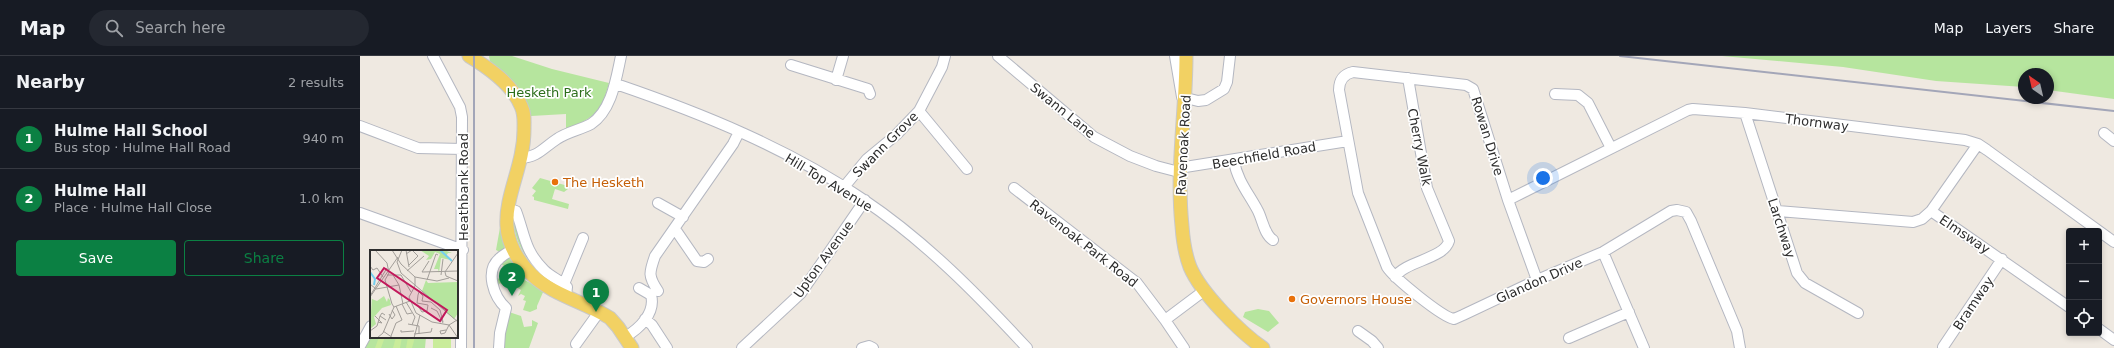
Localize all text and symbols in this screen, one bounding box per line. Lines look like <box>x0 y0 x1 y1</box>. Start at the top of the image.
search box <box>89 10 369 46</box>
text: Map <box>20 17 65 39</box>
icon: search <box>103 17 125 39</box>
text: Search here <box>135 19 225 37</box>
text: Map <box>1934 20 1963 36</box>
text: Layers <box>1985 20 2032 36</box>
text: Share <box>2054 20 2094 36</box>
north arrow <box>2018 68 2054 104</box>
text: Nearby <box>16 72 85 92</box>
text: 2 results <box>288 75 344 90</box>
street label: Swann Lane <box>1027 80 1098 141</box>
park label: Hesketh Park <box>506 85 592 100</box>
street label: Ravenoak Road <box>1173 94 1194 196</box>
street label: Rowan Drive <box>1468 95 1507 178</box>
street label: Cherry Walk <box>1405 107 1434 188</box>
street label: Swann Grove <box>850 109 921 180</box>
street label: Thornway <box>1783 111 1850 134</box>
text: Hulme Hall School <box>54 122 208 140</box>
text: 1 <box>24 131 34 146</box>
text: 940 m <box>302 131 344 146</box>
street label: Heathbank Road <box>456 133 471 241</box>
street label: Beechfield Road <box>1211 139 1317 172</box>
text: Bus stop · Hulme Hall Road <box>54 140 231 155</box>
street label: Hill Top Avenue <box>782 150 875 214</box>
your location <box>1533 168 1553 188</box>
place label: The Hesketh <box>562 175 644 190</box>
marker: The Hesketh <box>550 177 560 187</box>
text: Hulme Hall <box>54 182 146 200</box>
text: 2 <box>24 191 34 206</box>
text: 1.0 km <box>299 191 344 206</box>
street label: Larchway <box>1765 196 1798 260</box>
street label: Ravenoak Park Road <box>1027 197 1141 290</box>
text: Place · Hulme Hall Close <box>54 200 212 215</box>
street label: Elmsway <box>1937 212 1993 257</box>
street label: Upton Avenue <box>790 218 856 301</box>
map controls <box>2066 228 2102 336</box>
button: + <box>2066 228 2102 264</box>
button: Save <box>16 240 176 276</box>
button: Share <box>184 240 344 276</box>
inset map <box>370 250 458 338</box>
street label: Glandon Drive <box>1494 255 1585 306</box>
pin: 2 <box>499 263 525 296</box>
button: − <box>2066 264 2102 300</box>
street label: Bramway <box>1950 273 1997 333</box>
pin: 1 <box>583 279 609 312</box>
place label: Governors House <box>1300 292 1412 307</box>
marker: Governors House <box>1287 294 1297 304</box>
button: locate <box>2066 300 2102 336</box>

